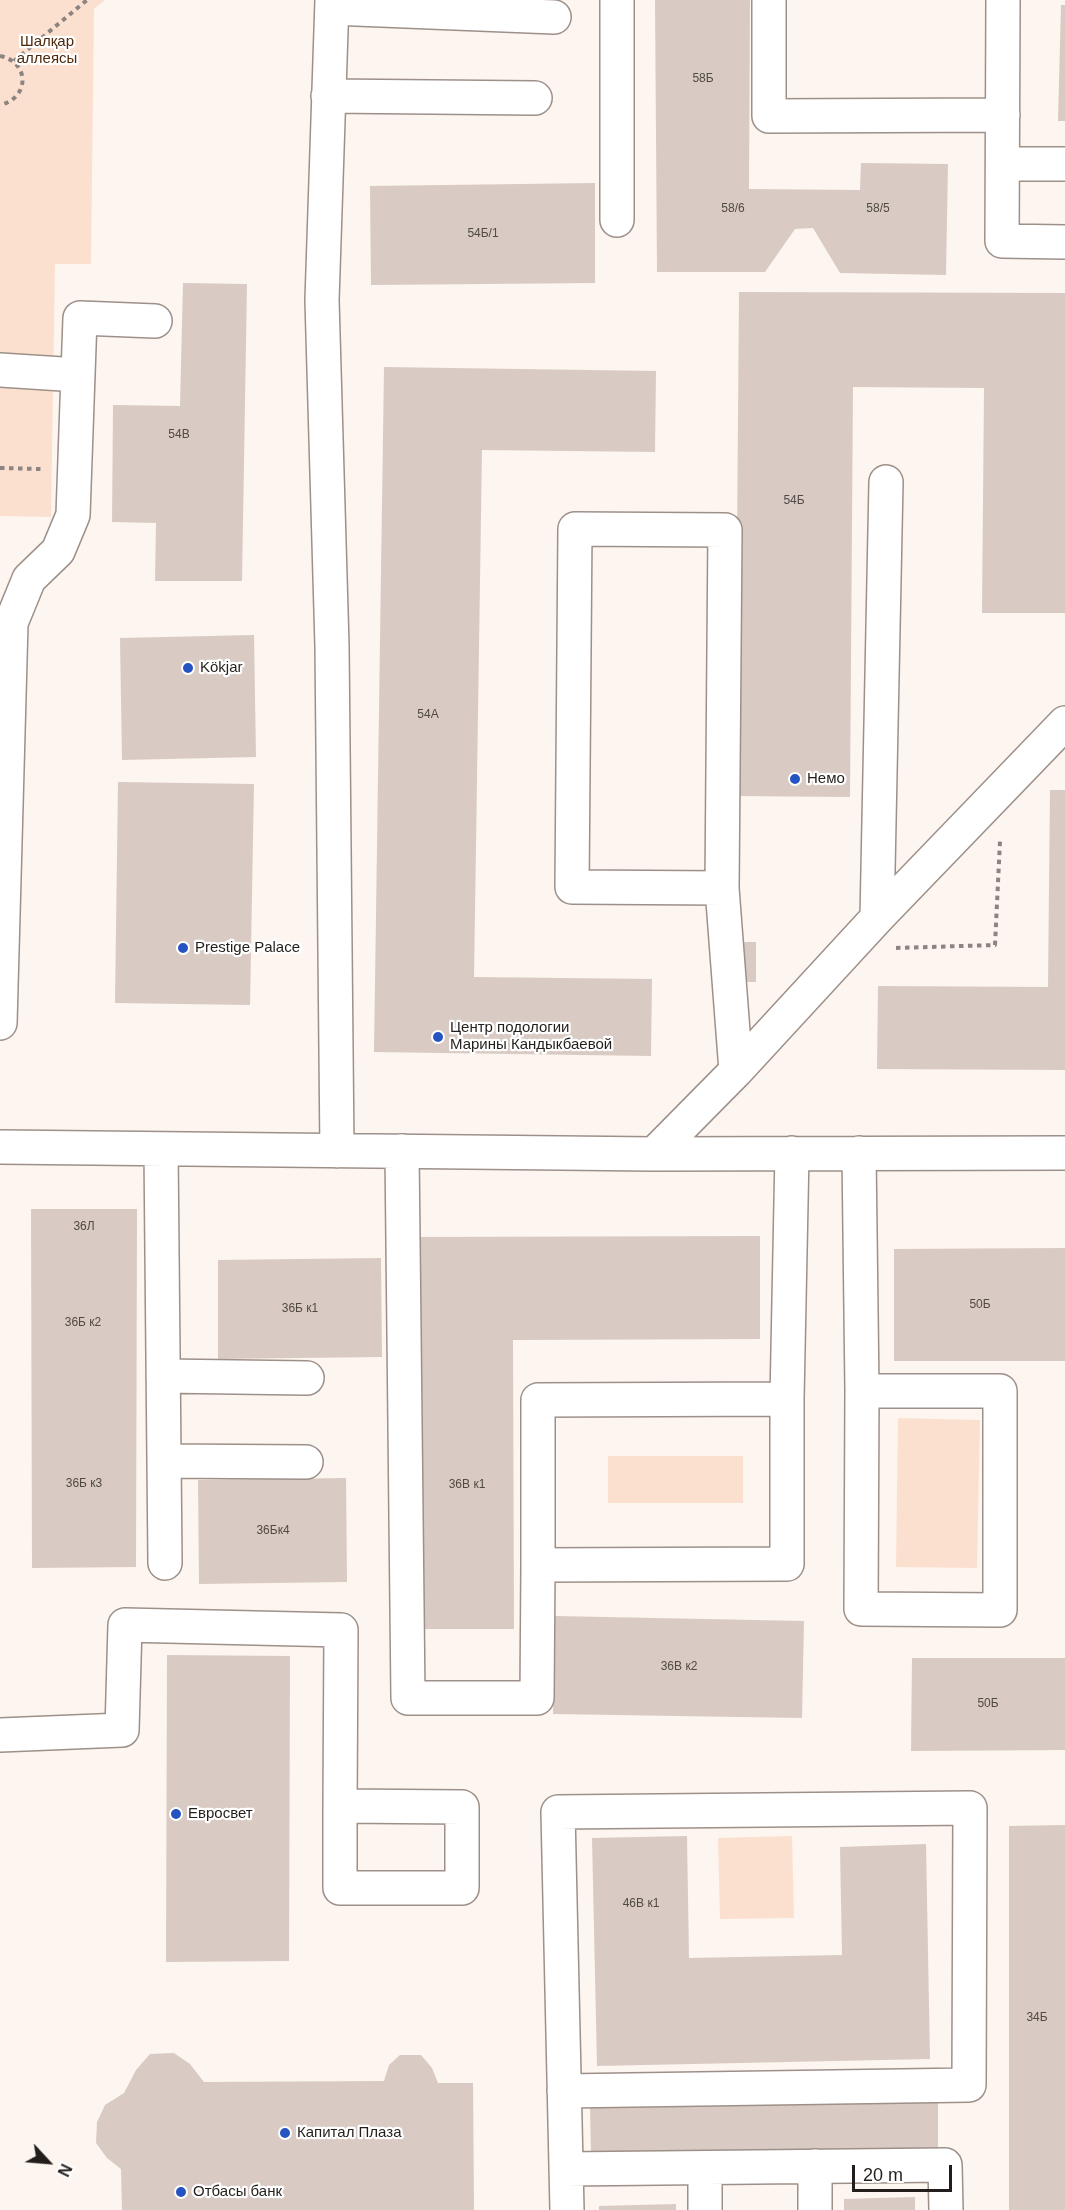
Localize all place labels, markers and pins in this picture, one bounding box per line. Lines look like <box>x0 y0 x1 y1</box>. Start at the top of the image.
place label: Kökjar <box>200 659 243 677</box>
marker: Kökjar <box>181 661 195 675</box>
place label: Немо <box>807 770 845 788</box>
marker: Немо <box>788 772 802 786</box>
place label: Prestige Palace <box>195 939 300 957</box>
marker: Prestige Palace <box>176 941 190 955</box>
place label: Центр подологии Марины Кандыкбаевой <box>450 1019 612 1054</box>
marker: Центр подологии Марины Кандыкбаевой <box>431 1030 445 1044</box>
place label: Евросвет <box>188 1805 253 1823</box>
marker: Евросвет <box>169 1807 183 1821</box>
place label: Капитал Плаза <box>297 2124 401 2142</box>
marker: Капитал Плаза <box>278 2126 292 2140</box>
place label: Отбасы банк <box>193 2183 282 2201</box>
marker: Отбасы банк <box>174 2185 188 2199</box>

